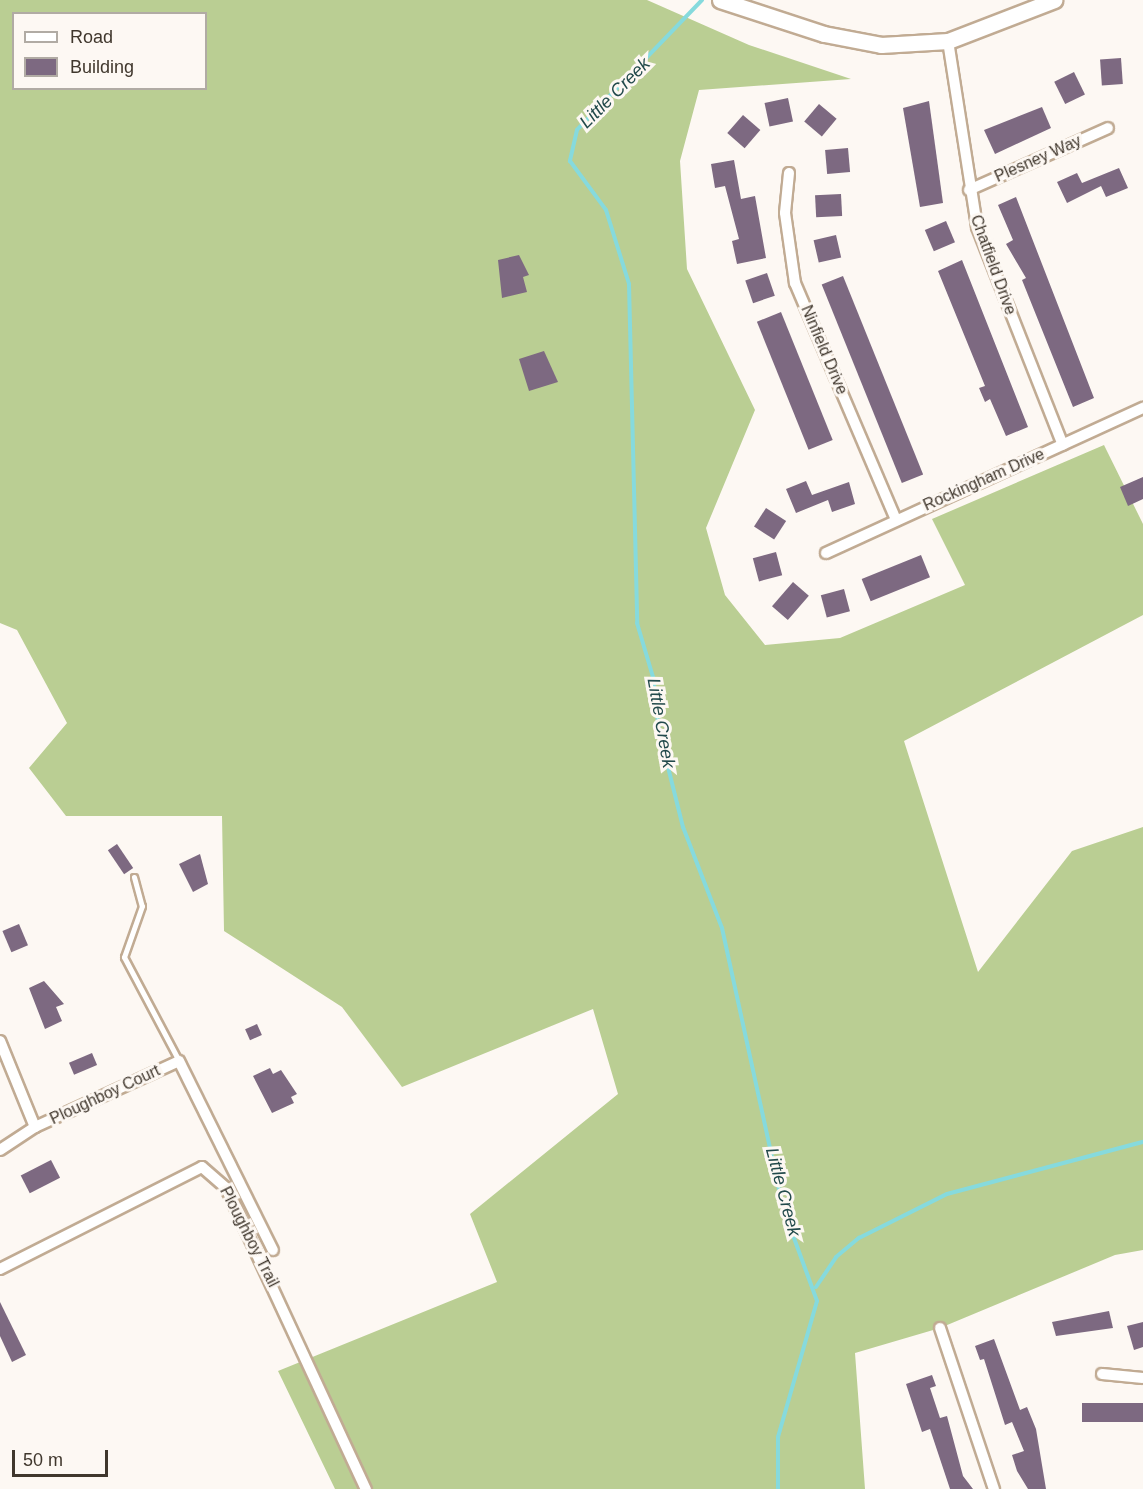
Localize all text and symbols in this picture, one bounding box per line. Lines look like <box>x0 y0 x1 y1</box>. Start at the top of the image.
legend <box>12 12 207 90</box>
text: Road <box>70 27 113 47</box>
water label: Little Creek <box>575 53 655 133</box>
text: Building <box>70 57 134 77</box>
street label: Plesney Way <box>992 131 1084 187</box>
street label: Chatfield Drive <box>966 212 1020 318</box>
street label: Ninfield Drive <box>797 302 851 398</box>
street label: Rockingham Drive <box>920 445 1048 515</box>
water label: Little Creek <box>642 676 680 770</box>
street label: Ploughboy Court <box>47 1061 163 1129</box>
water label: Little Creek <box>761 1145 805 1239</box>
street label: Ploughboy Trail <box>215 1183 283 1291</box>
scale bar <box>15 1438 111 1476</box>
text: 50 m <box>23 1450 63 1470</box>

